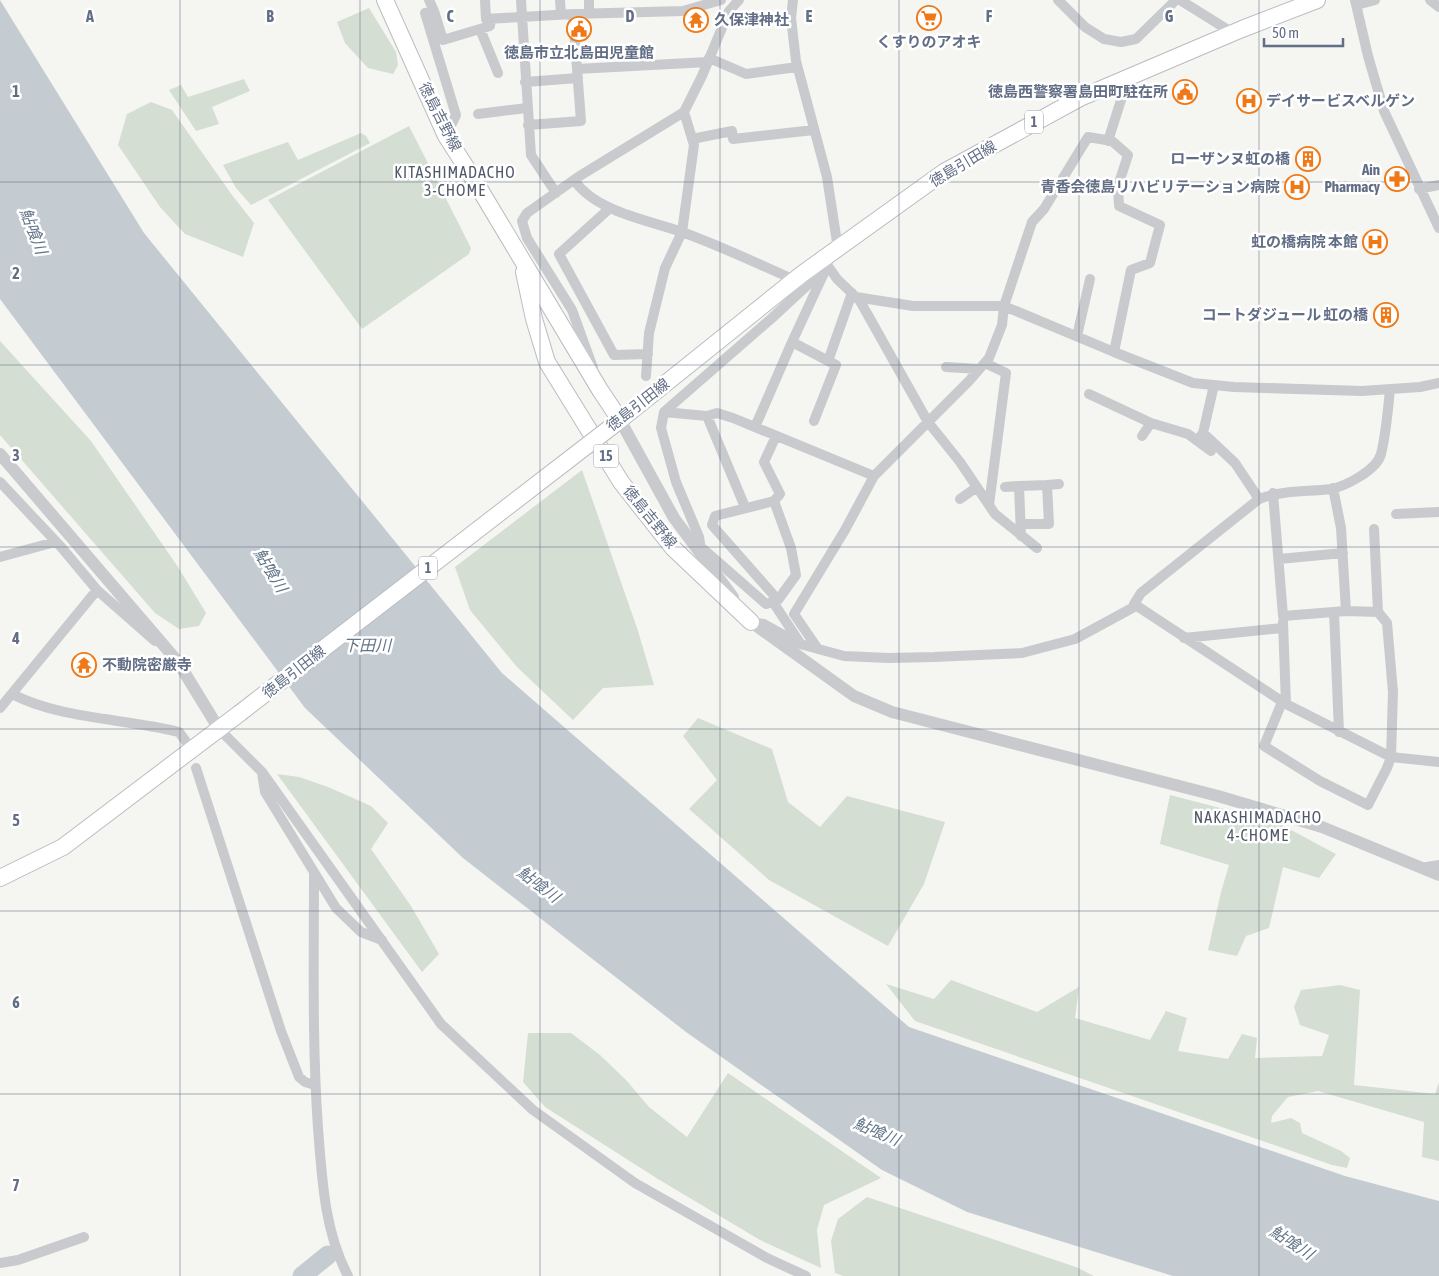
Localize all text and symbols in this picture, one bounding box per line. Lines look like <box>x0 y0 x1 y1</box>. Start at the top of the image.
supermarket icon: くすりのアオキ <box>916 5 942 31</box>
text: A <box>85 7 94 25</box>
text: B <box>266 7 274 25</box>
text: C <box>446 7 454 25</box>
text: D <box>626 7 635 25</box>
temple icon: 久保津神社 <box>683 7 709 33</box>
text: E <box>806 7 813 25</box>
text: F <box>986 7 993 25</box>
text: G <box>1165 7 1174 25</box>
place label: 久保津神社 <box>714 11 789 28</box>
scale bar <box>1264 15 1343 47</box>
public building icon: 徳島市立北島田児童館 <box>566 16 592 42</box>
text: 50 m <box>1272 24 1299 41</box>
place label: くすりのアオキ <box>876 33 982 50</box>
place label: 徳島市立北島田児童館 <box>504 44 654 61</box>
street label: 徳島吉野線 <box>416 79 465 154</box>
public building icon: 徳島西警察署島田町駐在所 <box>1172 79 1198 105</box>
text: 1 <box>12 82 20 100</box>
place label: 徳島西警察署島田町駐在所 <box>988 83 1168 100</box>
hospital icon: デイサービスベルゲン <box>1236 88 1262 114</box>
place label: デイサービスベルゲン <box>1266 92 1415 109</box>
road number: 1 <box>1025 110 1043 134</box>
street label: 徳島引田線 <box>926 137 999 190</box>
building icon: ローザンヌ虹の橋 <box>1295 146 1321 172</box>
place label: ローザンヌ虹の橋 <box>1170 150 1291 167</box>
place label: Ain Pharmacy <box>1324 161 1381 195</box>
district label: KITASHIMADACHO 3-CHOME <box>394 163 516 199</box>
pharmacy icon: Ain Pharmacy <box>1384 166 1410 192</box>
hospital icon: 青香会徳島リハビリテーション病院 <box>1284 174 1310 200</box>
place label: 青香会徳島リハビリテーション病院 <box>1040 178 1280 195</box>
water label: 鮎喰川 <box>17 205 52 258</box>
hospital icon: 虹の橋病院 本館 <box>1362 229 1388 255</box>
place label: 虹の橋病院 本館 <box>1251 233 1358 250</box>
text: 2 <box>12 264 20 282</box>
building icon: コートダジュール 虹の橋 <box>1373 302 1399 328</box>
place label: コートダジュール 虹の橋 <box>1202 306 1369 323</box>
street label: 徳島引田線 <box>603 375 672 434</box>
road number: 15 <box>594 444 618 468</box>
text: 3 <box>12 446 20 464</box>
street label: 徳島吉野線 <box>620 482 681 551</box>
water label: 鮎喰川 <box>251 545 292 597</box>
road number: 1 <box>419 556 437 580</box>
text: 4 <box>11 629 20 647</box>
water label: 下田川 <box>343 636 393 654</box>
street label: 徳島引田線 <box>259 642 328 701</box>
temple icon: 不動院密厳寺 <box>71 652 97 678</box>
place label: 不動院密厳寺 <box>102 656 192 673</box>
district label: NAKASHIMADACHO 4-CHOME <box>1194 808 1322 844</box>
text: 5 <box>12 811 20 829</box>
water label: 鮎喰川 <box>514 862 565 907</box>
text: 6 <box>12 993 20 1011</box>
water label: 鮎喰川 <box>851 1113 904 1149</box>
text: 7 <box>12 1176 20 1194</box>
water label: 鮎喰川 <box>1267 1221 1319 1264</box>

